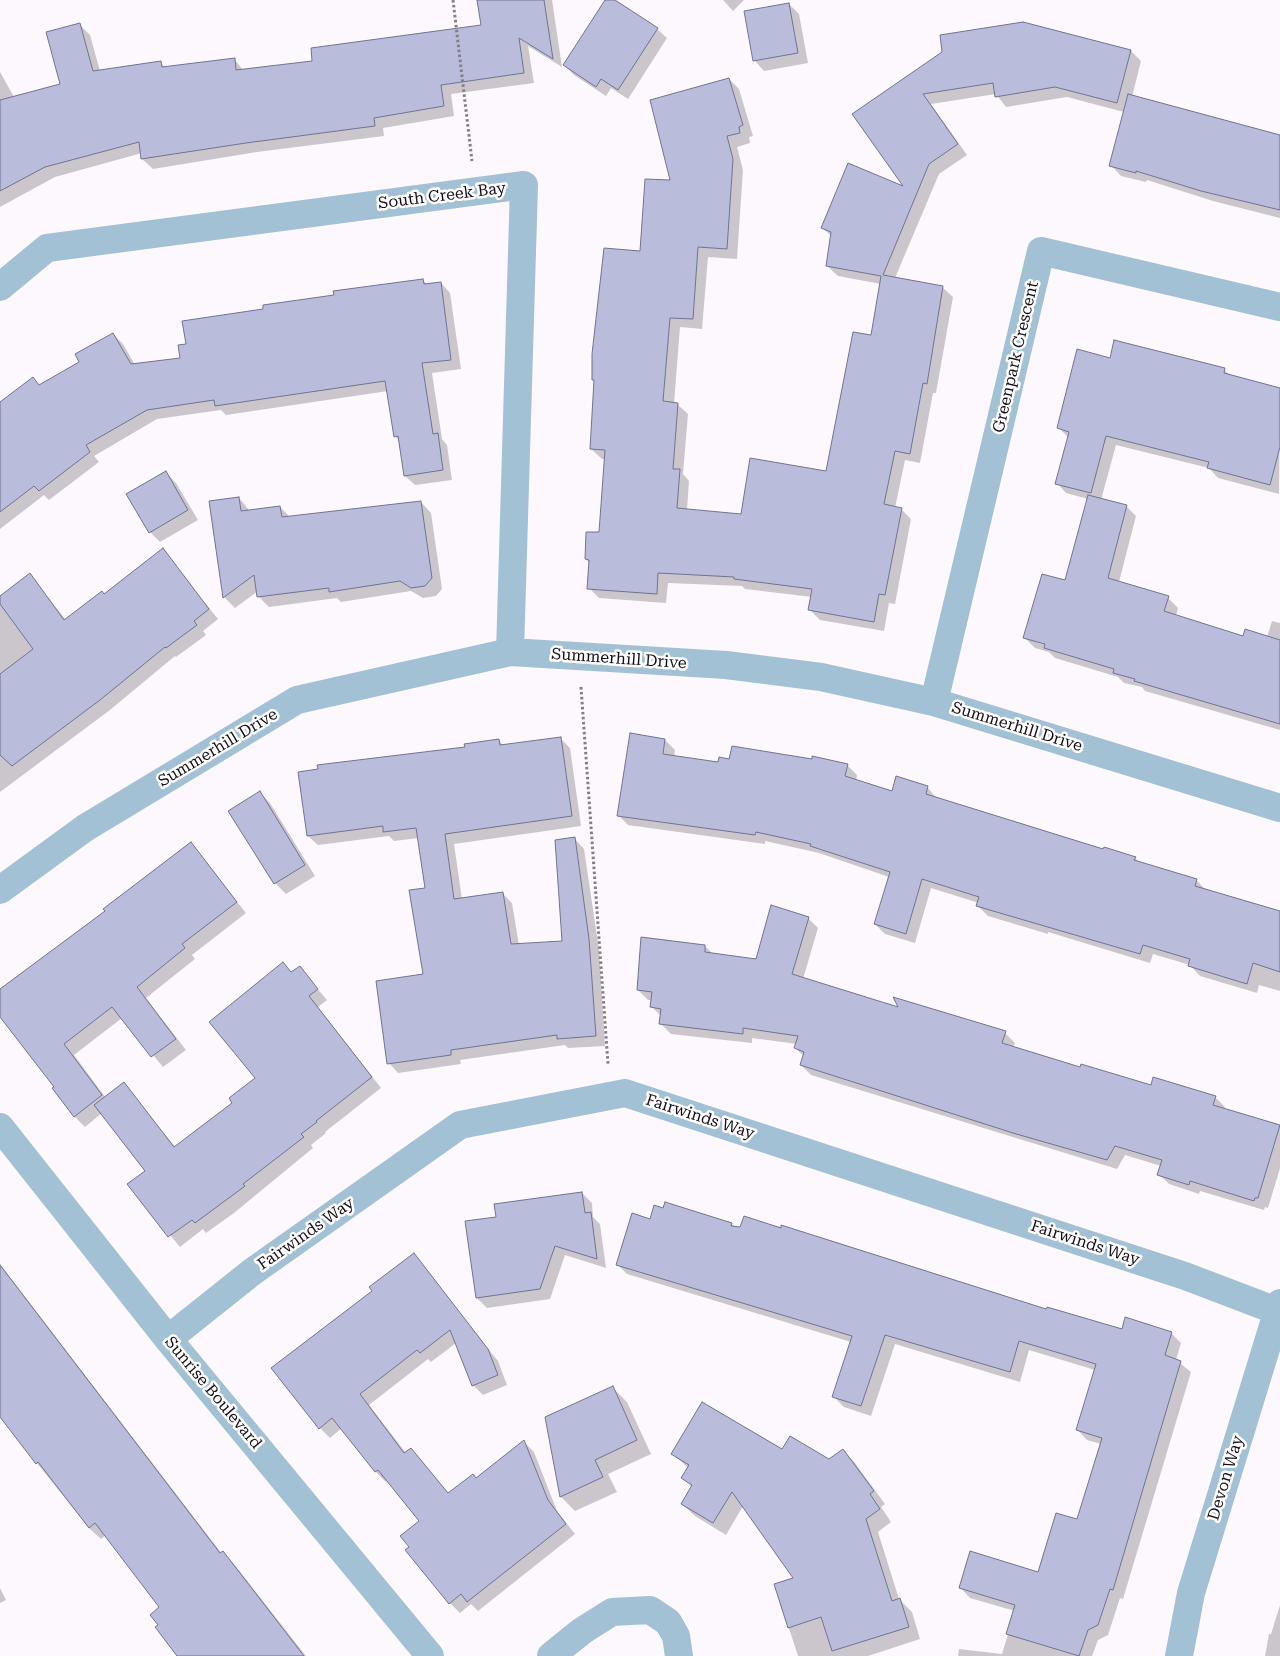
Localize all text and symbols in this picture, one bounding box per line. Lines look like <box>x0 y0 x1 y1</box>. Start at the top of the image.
street label: South Creek Bay <box>377 179 507 213</box>
street label: Greenpark Crescent <box>989 279 1043 435</box>
street label: Summerhill Drive <box>551 645 687 673</box>
street label: Summerhill Drive <box>949 698 1085 756</box>
street label: Summerhill Drive <box>155 705 281 791</box>
street label: Fairwinds Way <box>643 1090 757 1144</box>
street label: Fairwinds Way <box>254 1194 358 1274</box>
street label: Fairwinds Way <box>1028 1216 1142 1270</box>
street label: Sunrise Boulevard <box>160 1333 266 1453</box>
street label: Devon Way <box>1204 1433 1248 1523</box>

